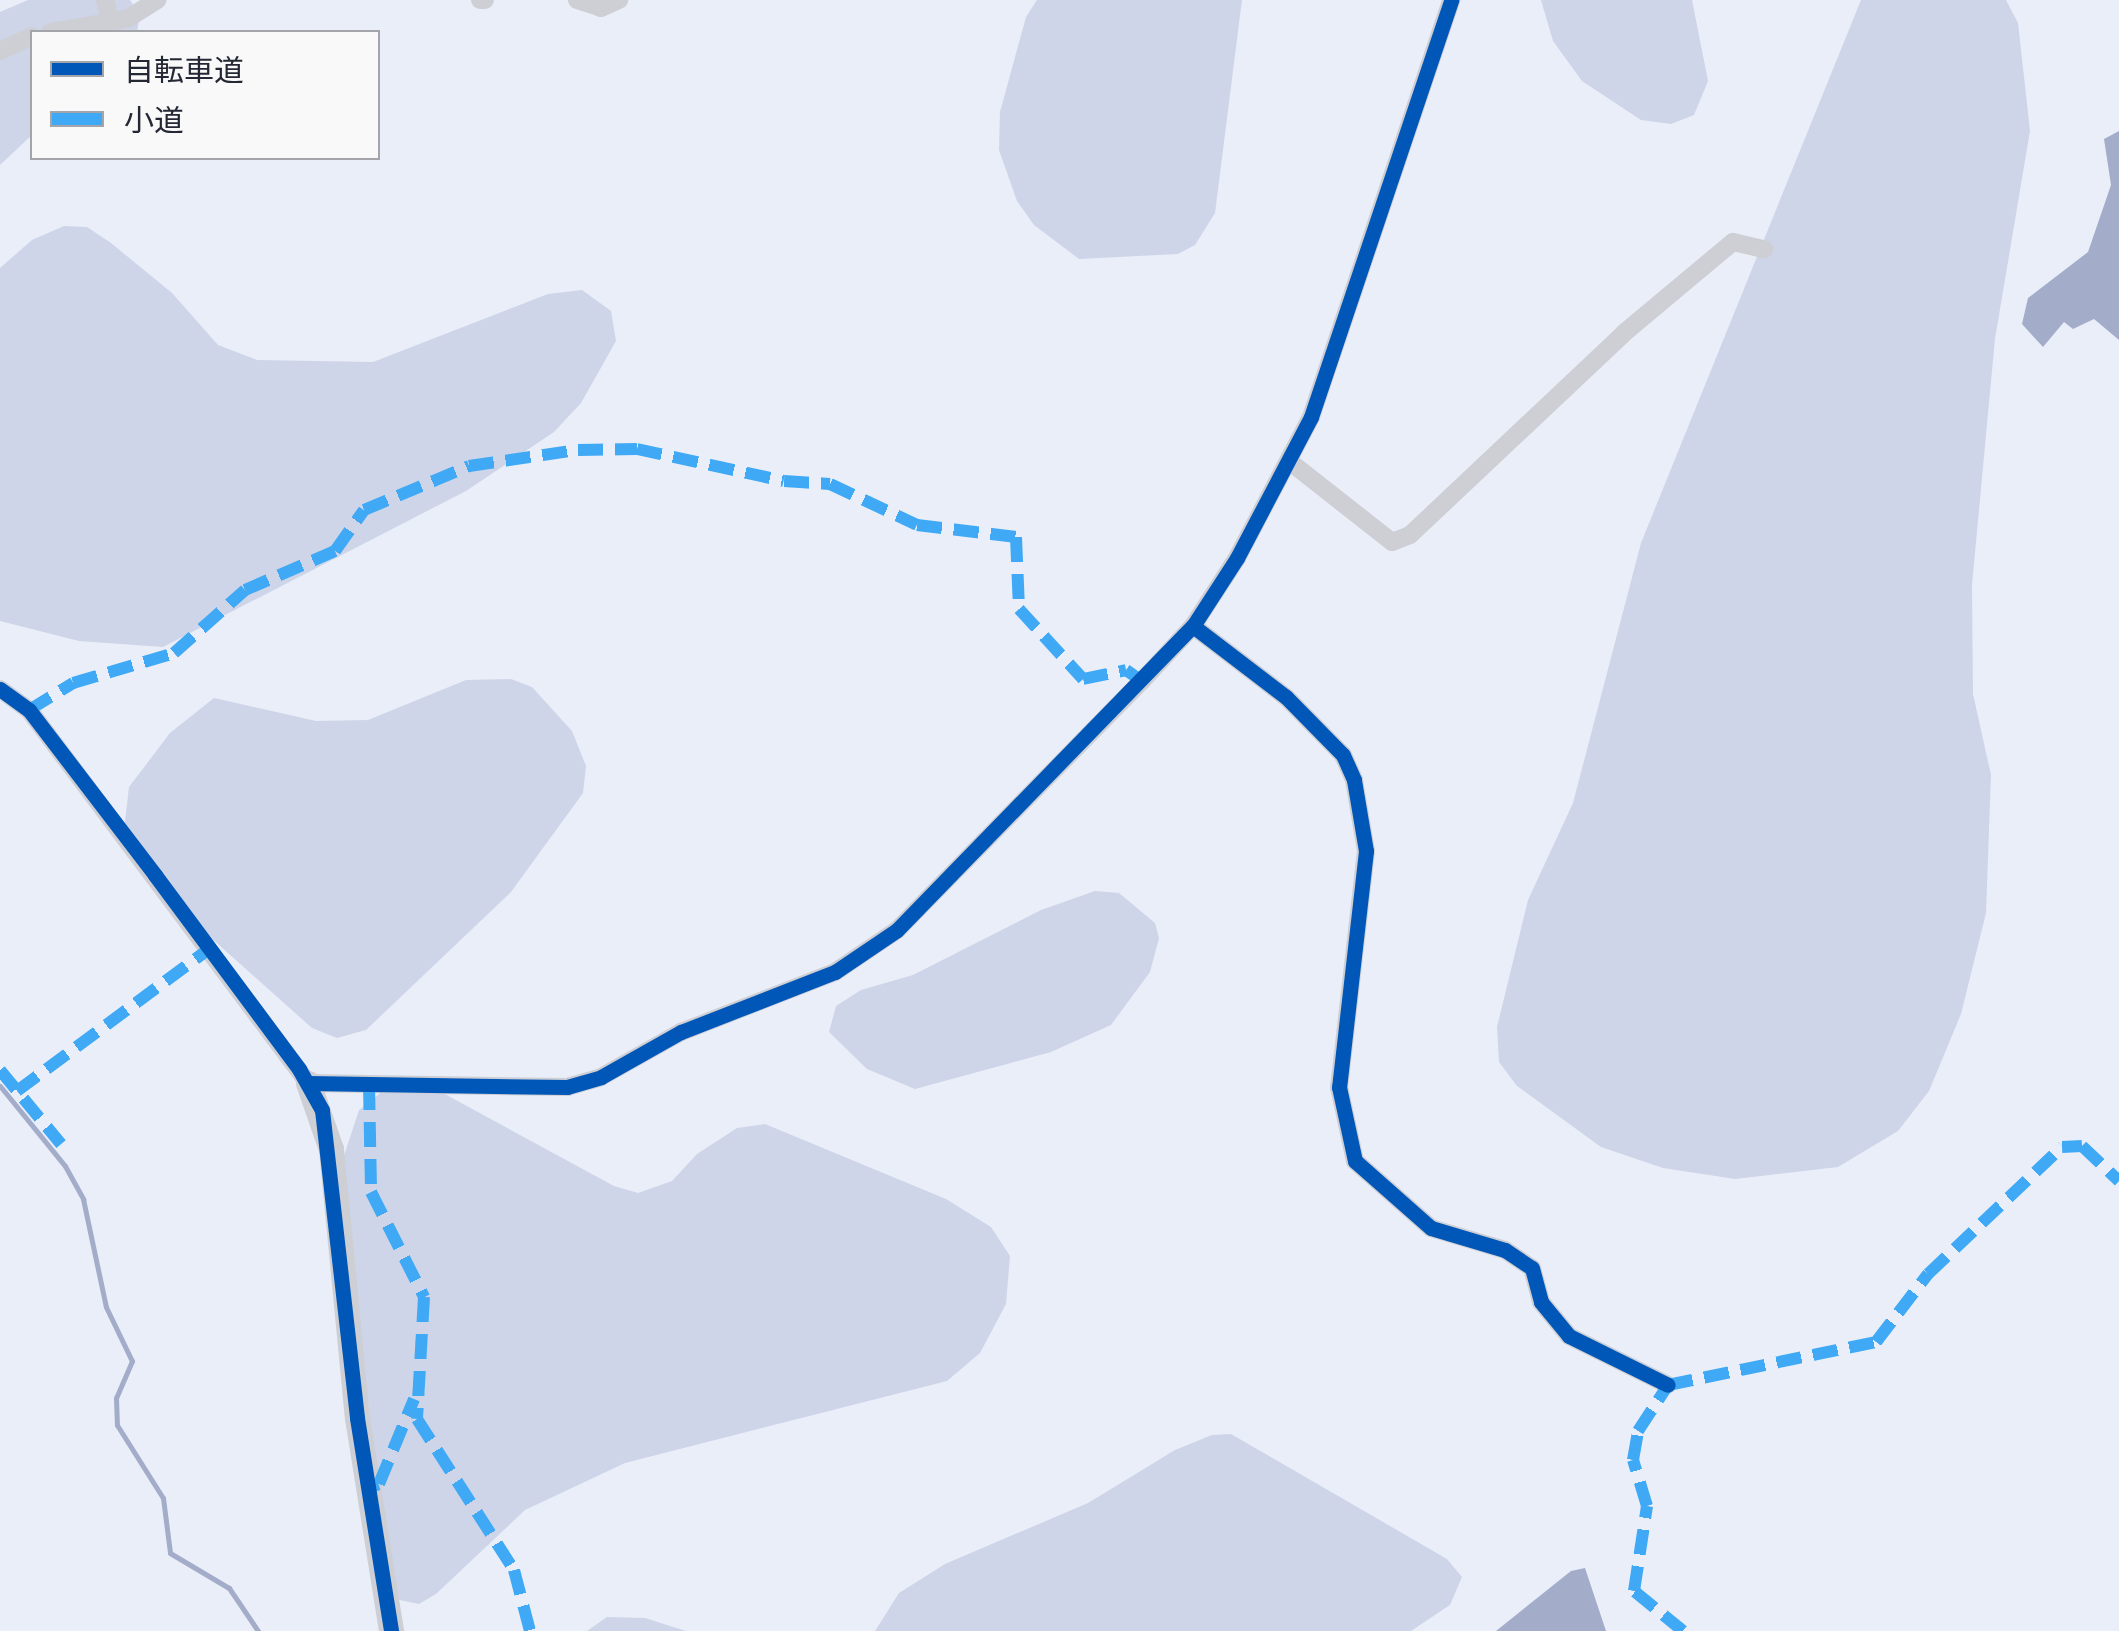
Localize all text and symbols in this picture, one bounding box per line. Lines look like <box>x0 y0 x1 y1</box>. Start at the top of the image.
legend <box>30 30 380 160</box>
text: 自転車道 <box>124 51 244 92</box>
text: 小道 <box>124 101 184 142</box>

